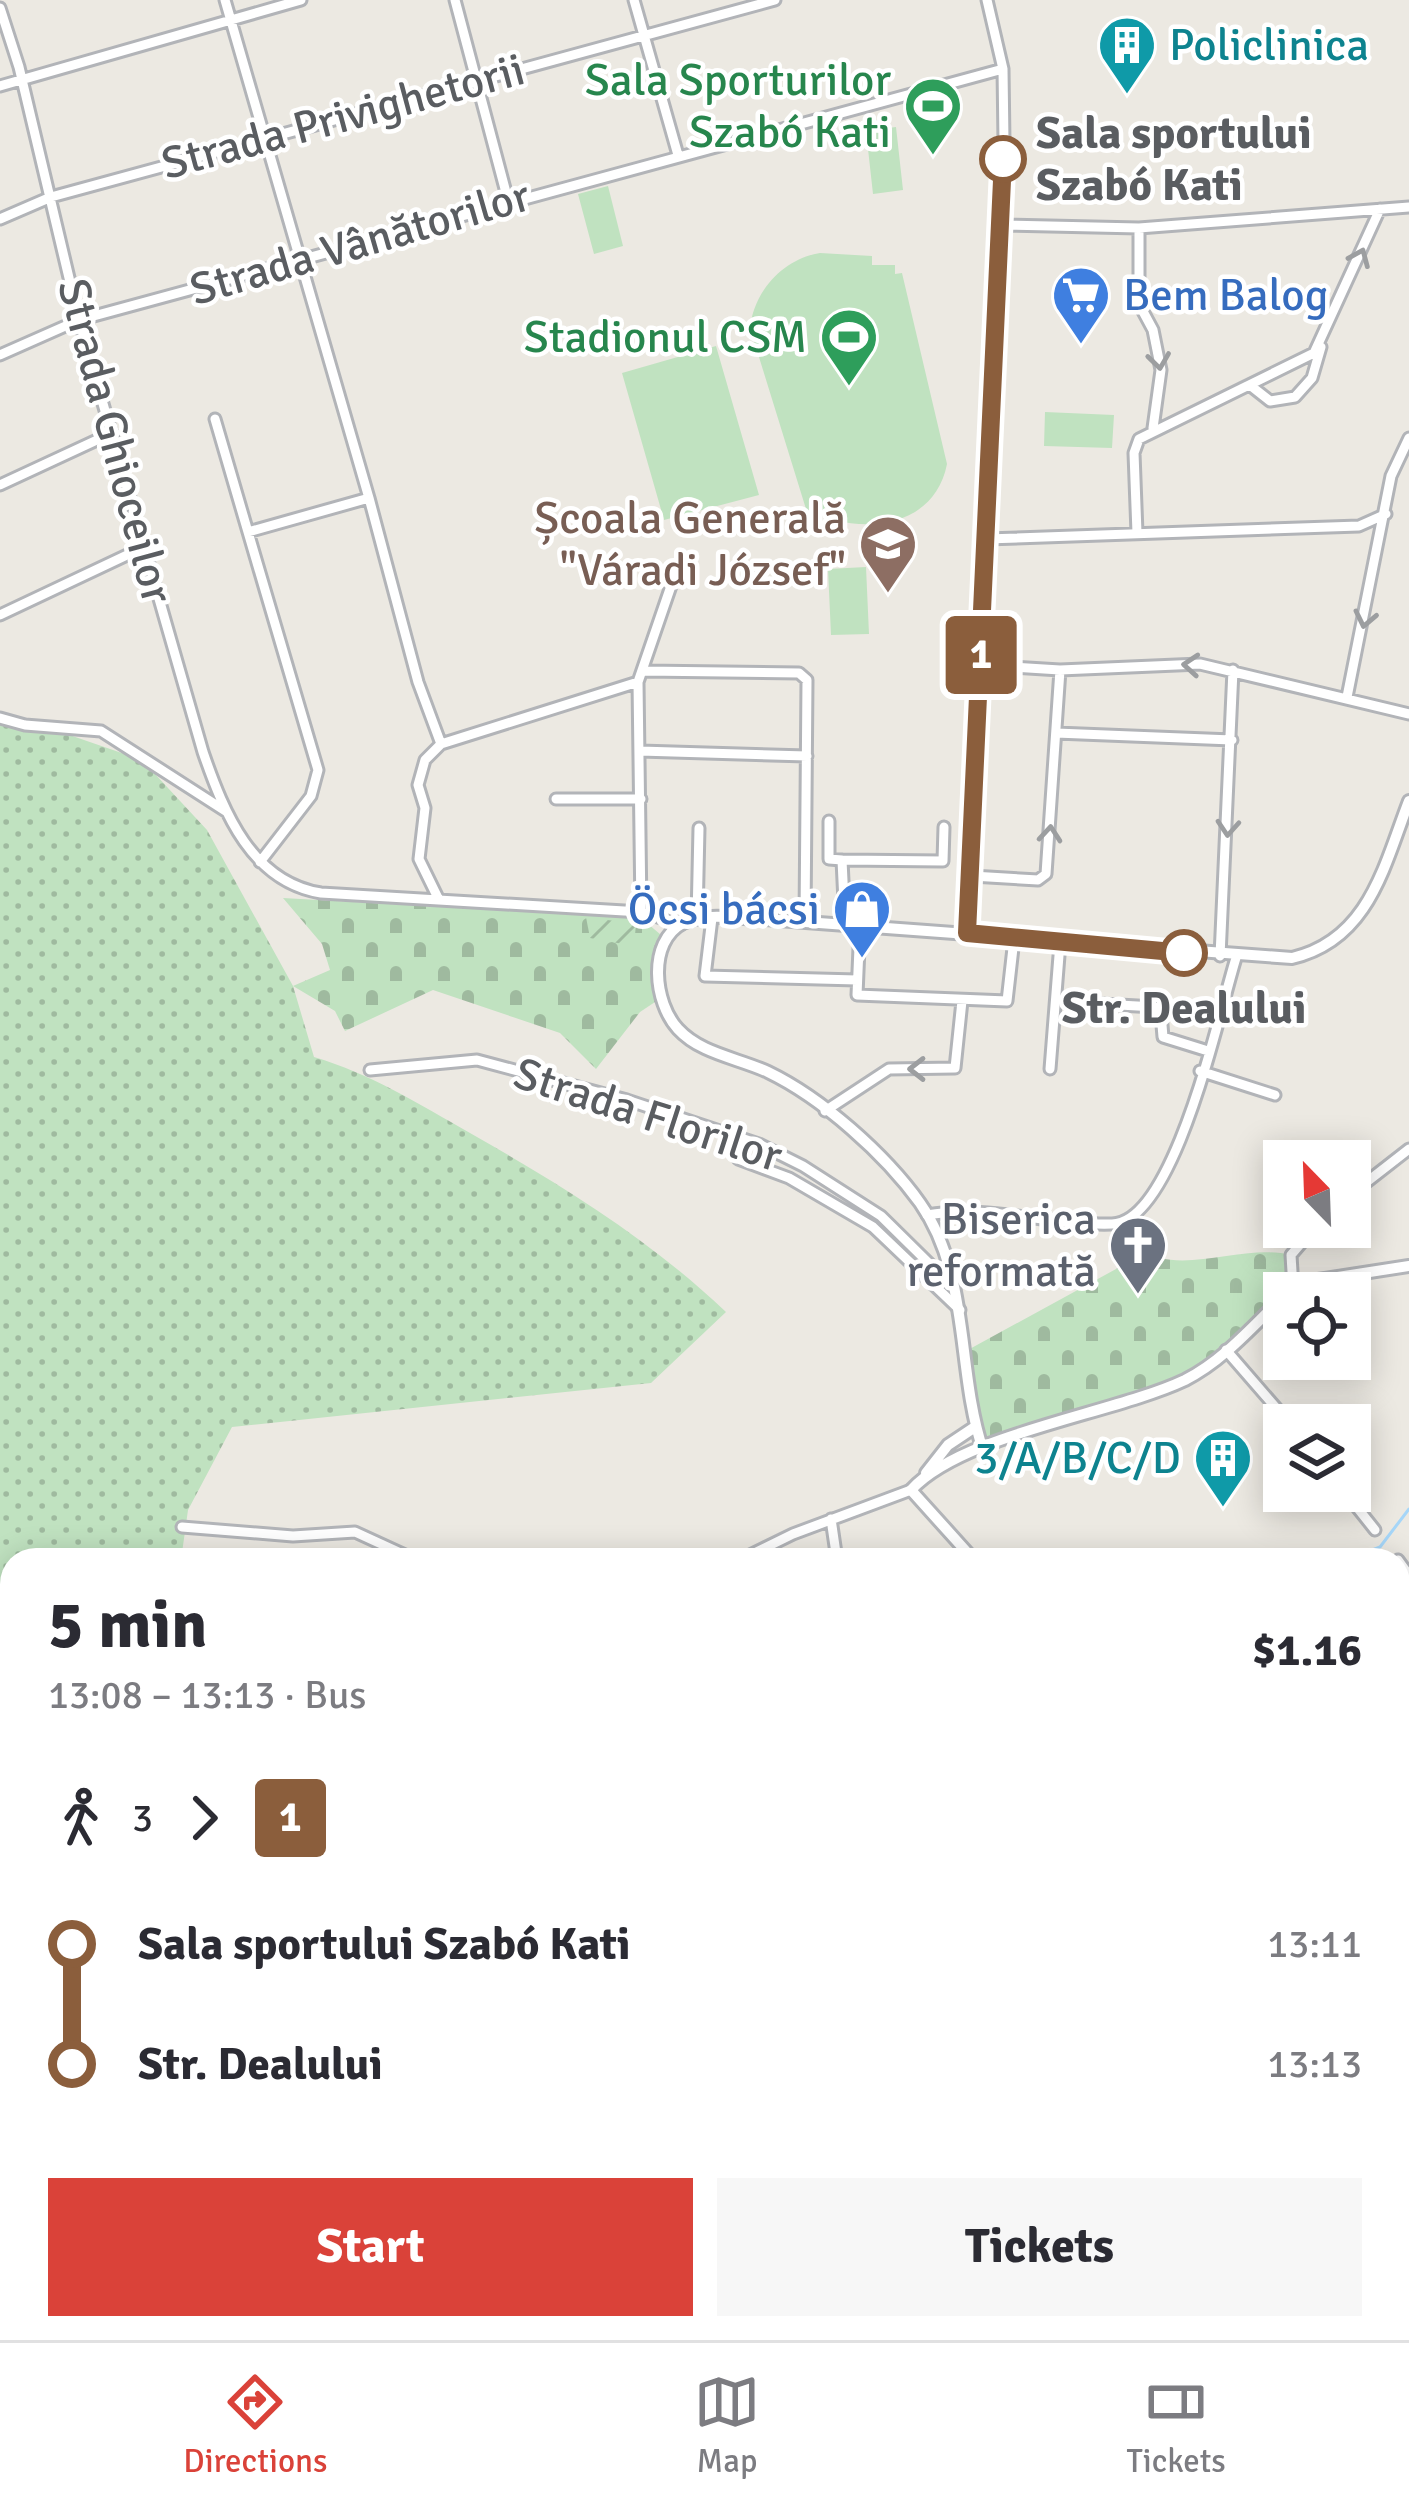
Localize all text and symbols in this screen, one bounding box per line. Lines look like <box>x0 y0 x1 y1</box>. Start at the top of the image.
building icon: Policlinica <box>1096 14 1158 96</box>
place label: Policlinica <box>1169 18 1369 73</box>
street label: Strada Privighetorii <box>156 42 530 192</box>
place label: Sala Sporturilor Szabó Kati <box>585 53 891 160</box>
sports icon: Sala Sporturilor Szabó Kati <box>902 75 964 157</box>
place label: Sala sportului Szabó Kati <box>1036 106 1312 213</box>
marker: Sala sportului Szabó Kati <box>981 137 1025 181</box>
street label: Strada Vânătorilor <box>184 168 537 318</box>
one-way arrow <box>1346 248 1370 269</box>
supermarket icon: Bem Balog <box>1050 264 1112 346</box>
place label: Bem Balog <box>1123 268 1328 323</box>
street label: Strada Ghioceilor <box>45 273 185 610</box>
sports icon: Stadionul CSM <box>818 306 880 388</box>
place label: Stadionul CSM <box>524 310 807 365</box>
one-way arrow <box>1145 351 1171 371</box>
place label: Școala Generală "Váradi József" <box>534 491 846 598</box>
school or university icon: Școala Generală "Váradi József" <box>857 513 919 595</box>
one-way arrow <box>1353 609 1378 629</box>
line badge: 1 <box>942 616 1020 694</box>
text: 1 <box>970 629 992 680</box>
one-way arrow <box>1181 652 1200 678</box>
one-way arrow <box>1215 819 1241 838</box>
one-way arrow <box>1037 824 1062 843</box>
shop icon: Öcsi bácsi <box>831 878 893 960</box>
place label: Öcsi bácsi <box>628 882 820 937</box>
marker: Str. Dealului <box>1162 931 1206 975</box>
place label: Str. Dealului <box>1062 981 1306 1036</box>
street label: Strada Florilor <box>507 1046 789 1184</box>
one-way arrow <box>907 1056 925 1082</box>
north arrow <box>1263 1140 1371 1248</box>
map controls <box>1263 1140 1371 1512</box>
place label: Biserica reformată <box>906 1192 1096 1299</box>
church icon: Biserica reformată <box>1107 1214 1169 1296</box>
button: locate <box>1263 1272 1371 1380</box>
button: layers <box>1263 1404 1371 1512</box>
building icon: 3/A/B/C/D <box>1192 1427 1254 1509</box>
place label: 3/A/B/C/D <box>974 1431 1181 1486</box>
text: 5 min <box>48 1585 207 1666</box>
text: $1.16 <box>1252 1623 1362 1678</box>
text: 13:08 – 13:13 · Bus <box>48 1671 366 1719</box>
icon: walk <box>48 1785 114 1851</box>
icon: forward <box>171 1785 237 1851</box>
text: 1 <box>279 1792 302 1843</box>
text: 3 <box>132 1794 153 1842</box>
text: Sala sportului Szabó Kati <box>138 1917 630 1972</box>
text: 13:11 <box>1267 1920 1362 1968</box>
text: Str. Dealului <box>138 2037 383 2092</box>
text: 13:13 <box>1267 2040 1362 2088</box>
button: Start <box>48 2178 693 2316</box>
button: Tickets <box>717 2178 1362 2316</box>
tab: Directions <box>183 2369 328 2482</box>
tab: Map <box>694 2369 760 2482</box>
tab: Tickets <box>1127 2369 1226 2482</box>

